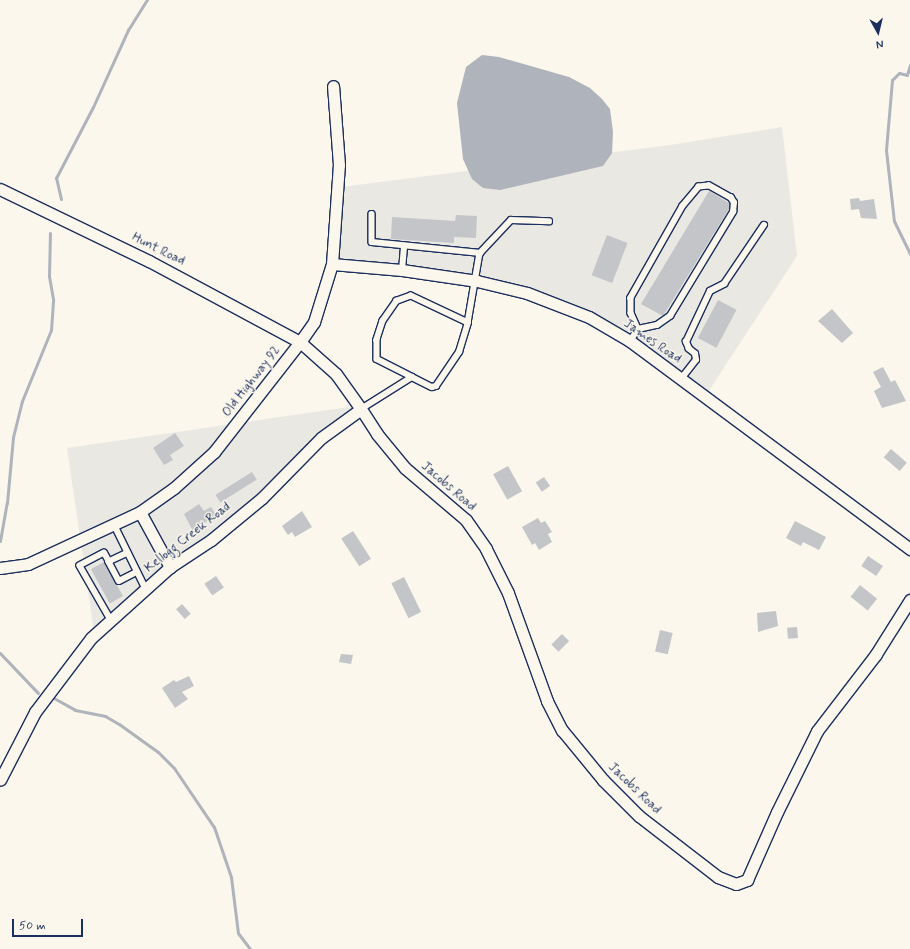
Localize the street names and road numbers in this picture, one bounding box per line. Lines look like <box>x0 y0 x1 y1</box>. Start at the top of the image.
street label: Hunt Road <box>129 230 187 270</box>
street label: James Road <box>620 316 684 368</box>
street label: Old Highway 92 <box>220 344 284 420</box>
street label: Jacobs Road <box>417 459 479 515</box>
street label: Kellogg Creek Road <box>142 500 234 576</box>
street label: Jacobs Road <box>604 760 664 818</box>

